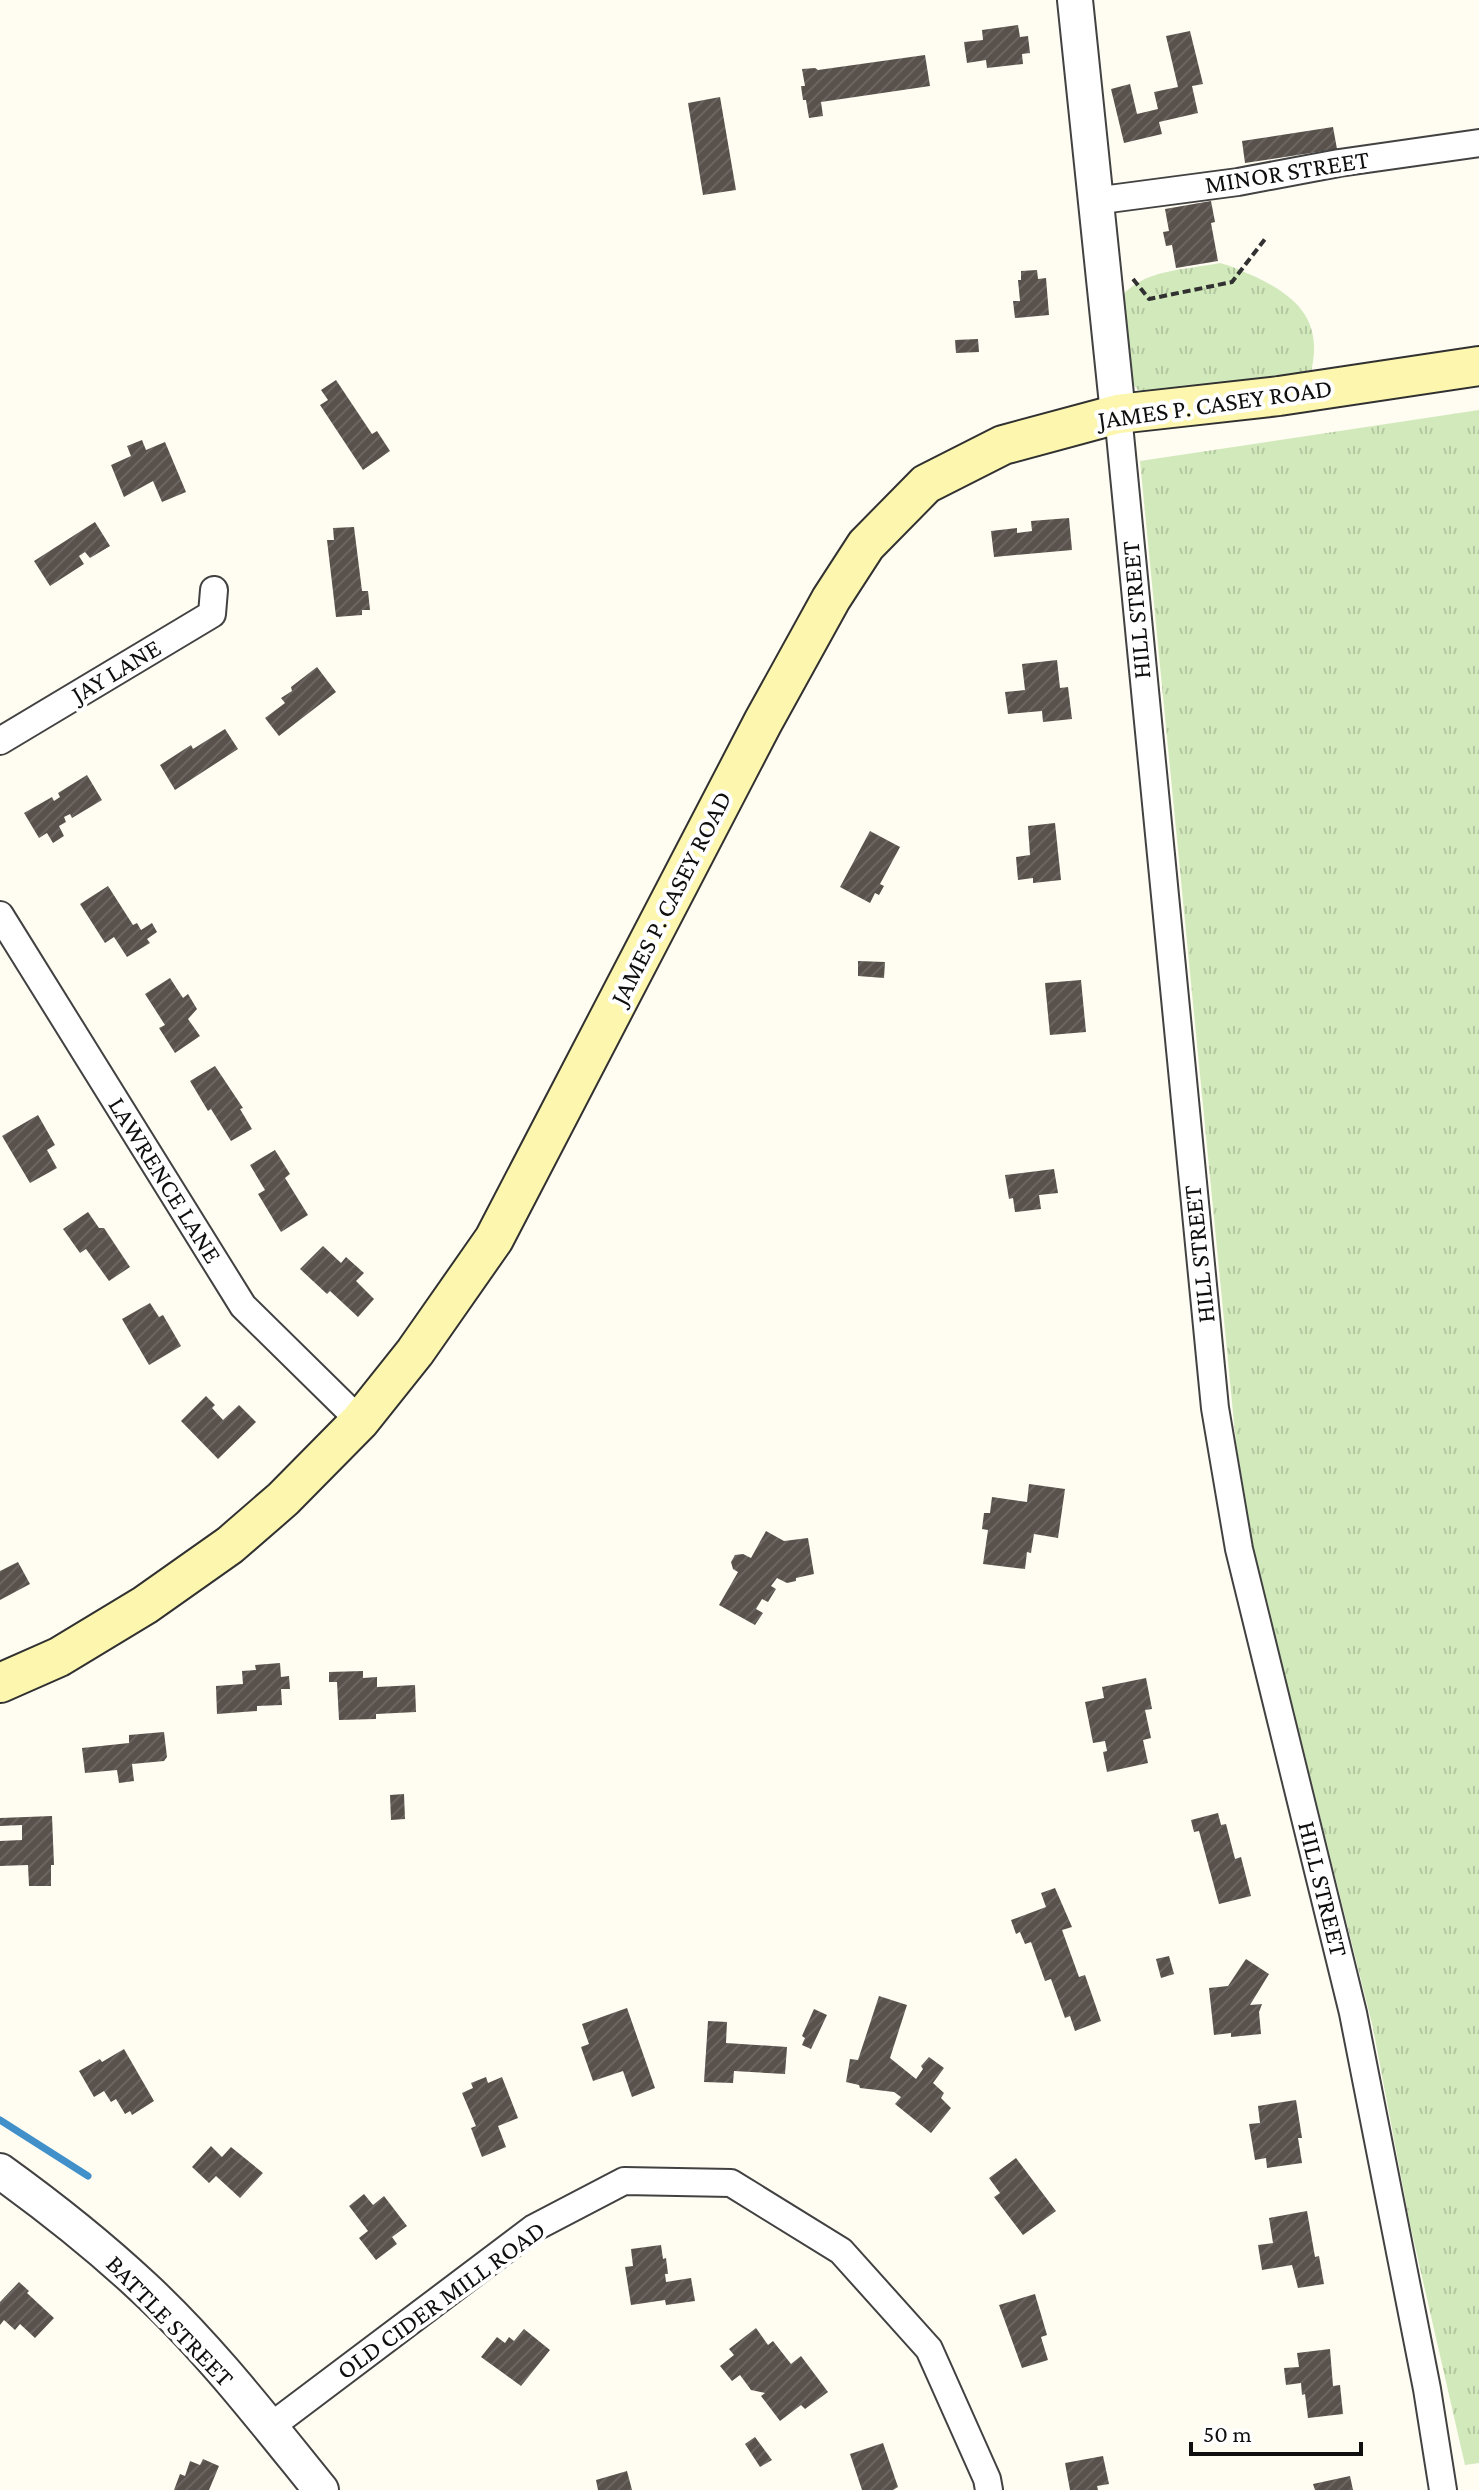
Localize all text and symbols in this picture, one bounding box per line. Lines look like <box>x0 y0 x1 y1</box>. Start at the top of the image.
street label: MINOR STREET <box>1203 145 1371 199</box>
street label: JAMES P. CASEY ROAD <box>1094 373 1334 435</box>
street label: HILL STREET <box>1116 540 1156 680</box>
street label: JAY LANE <box>64 633 166 710</box>
street label: JAMES P. CASEY ROAD <box>604 786 738 1012</box>
street label: LAWRENCE LANE <box>102 1092 228 1268</box>
street label: HILL STREET <box>1177 1184 1221 1324</box>
street label: HILL STREET <box>1292 1818 1354 1960</box>
street label: OLD CIDER MILL ROAD <box>331 2215 551 2385</box>
street label: BATTLE STREET <box>100 2249 240 2393</box>
scale bar <box>1191 2406 1361 2456</box>
text: 50 m <box>1203 2420 1252 2447</box>

